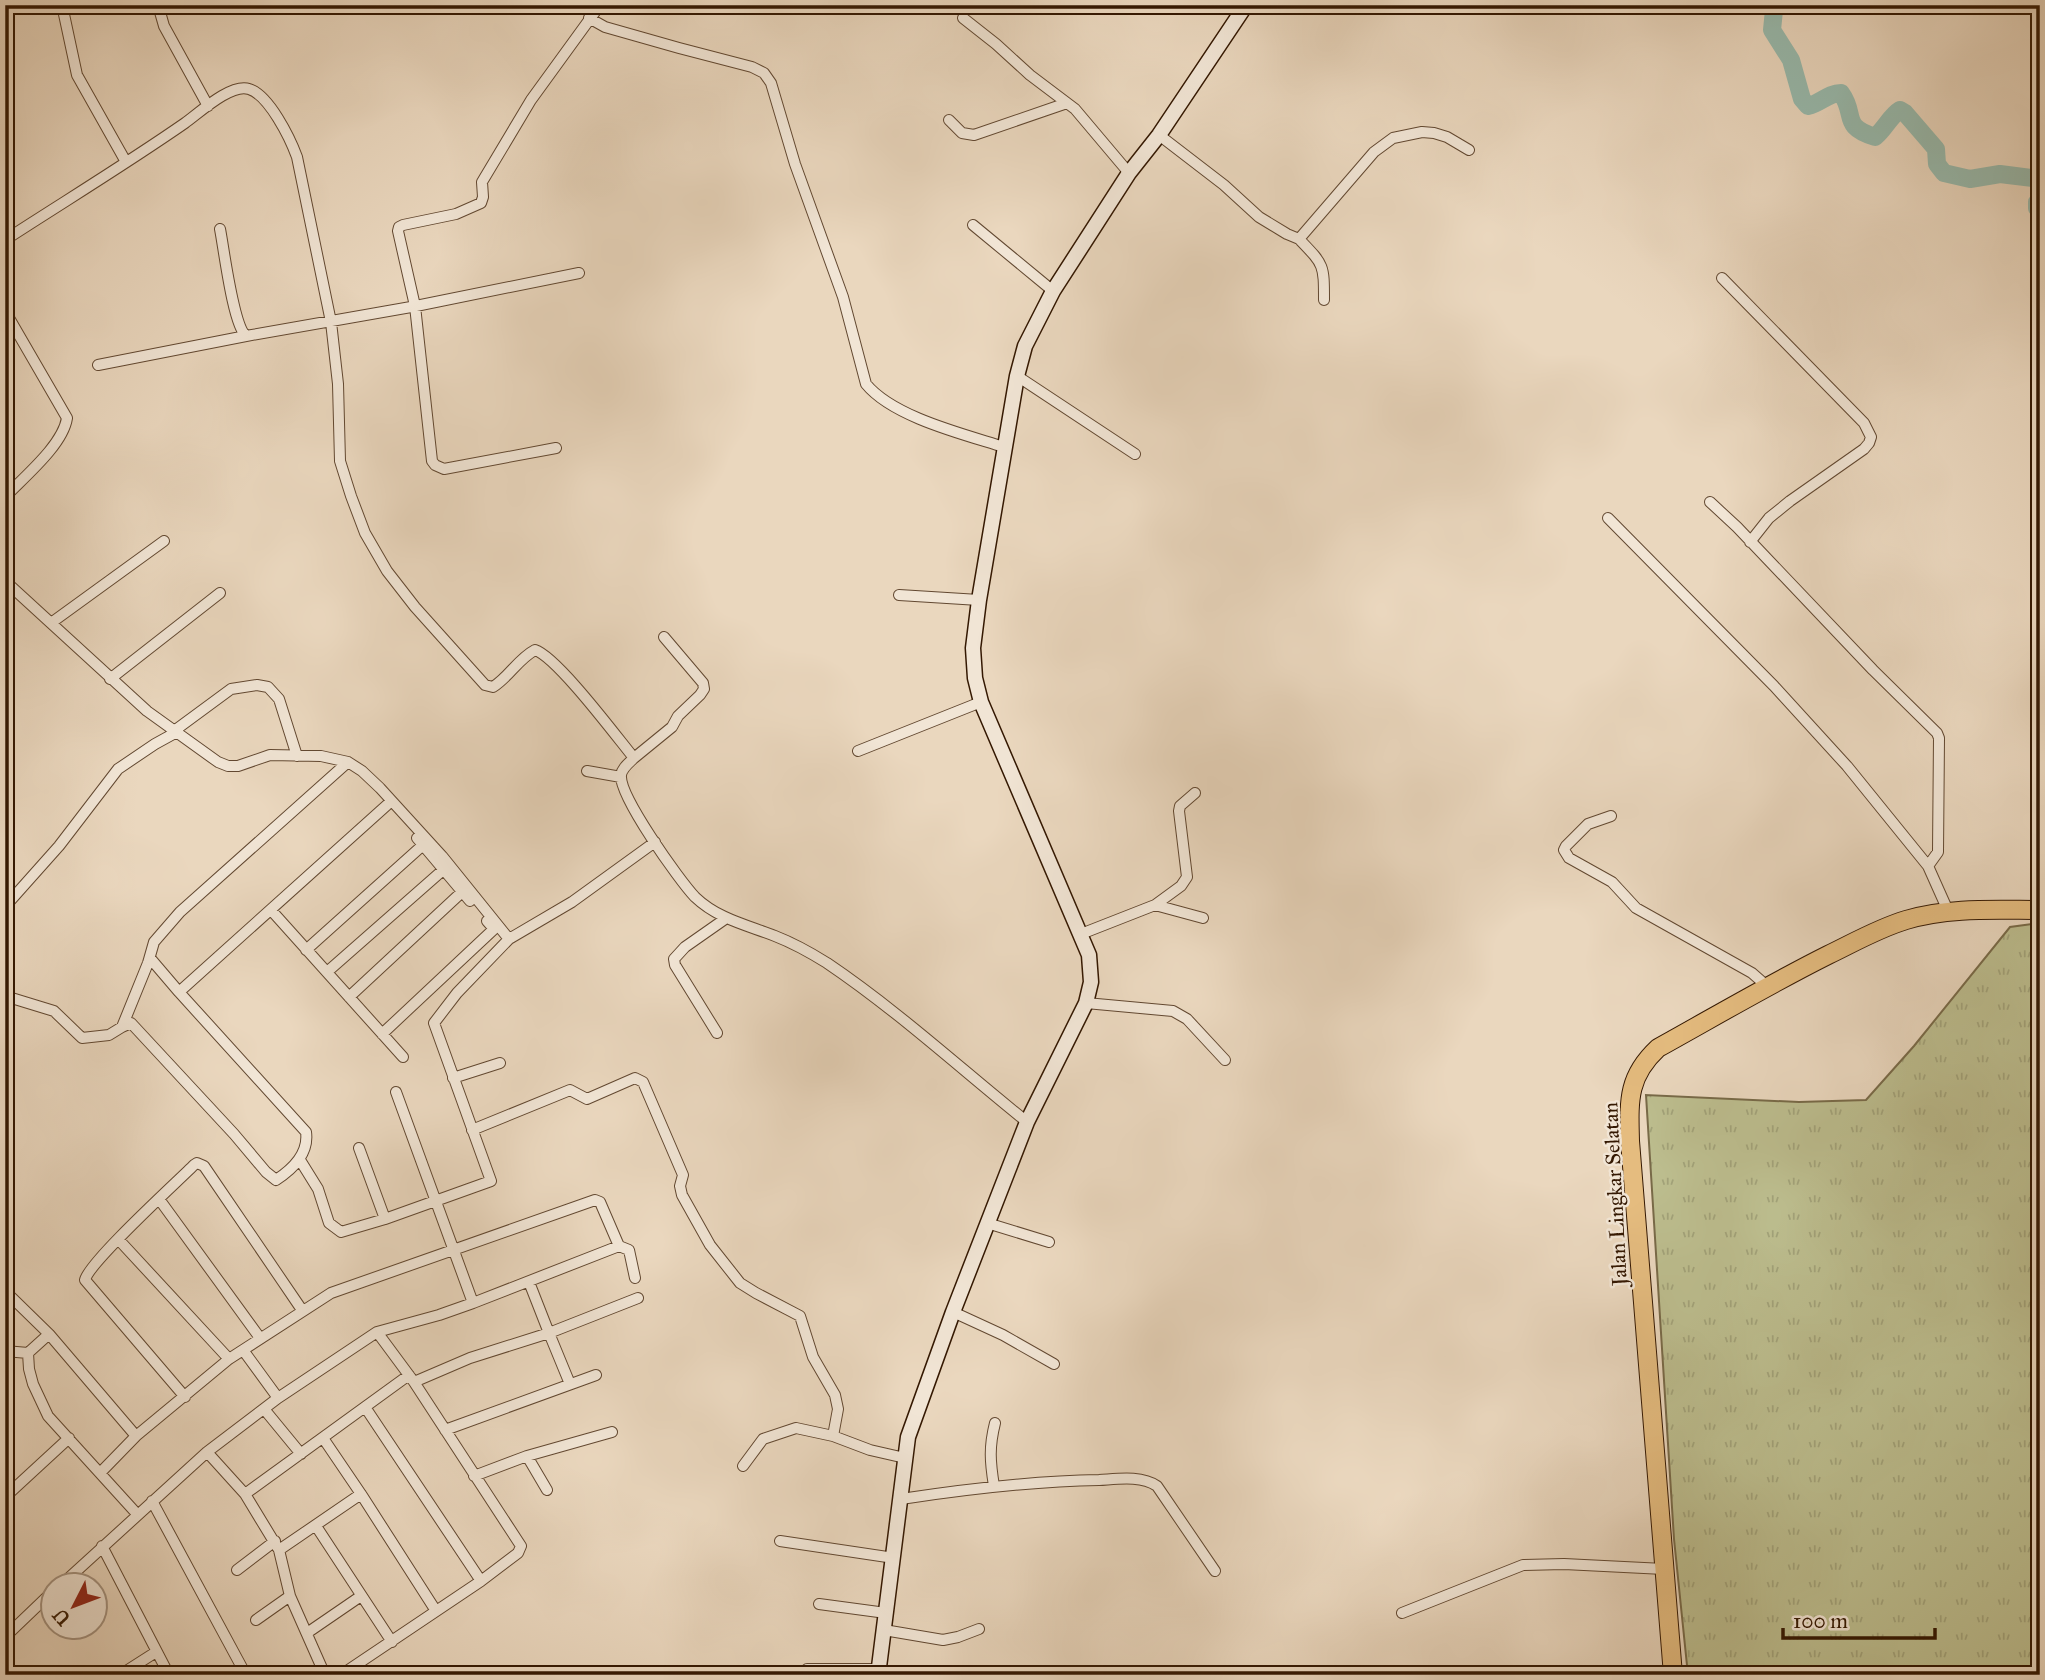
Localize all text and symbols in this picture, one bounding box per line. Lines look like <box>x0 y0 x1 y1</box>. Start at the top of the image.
street label: Jalan Lingkar Selatan <box>1597 1102 1633 1288</box>
north arrow <box>38 1572 108 1642</box>
scale bar <box>1783 1596 1935 1640</box>
text: U <box>48 1603 75 1630</box>
text: 100 m <box>1793 1608 1848 1634</box>

